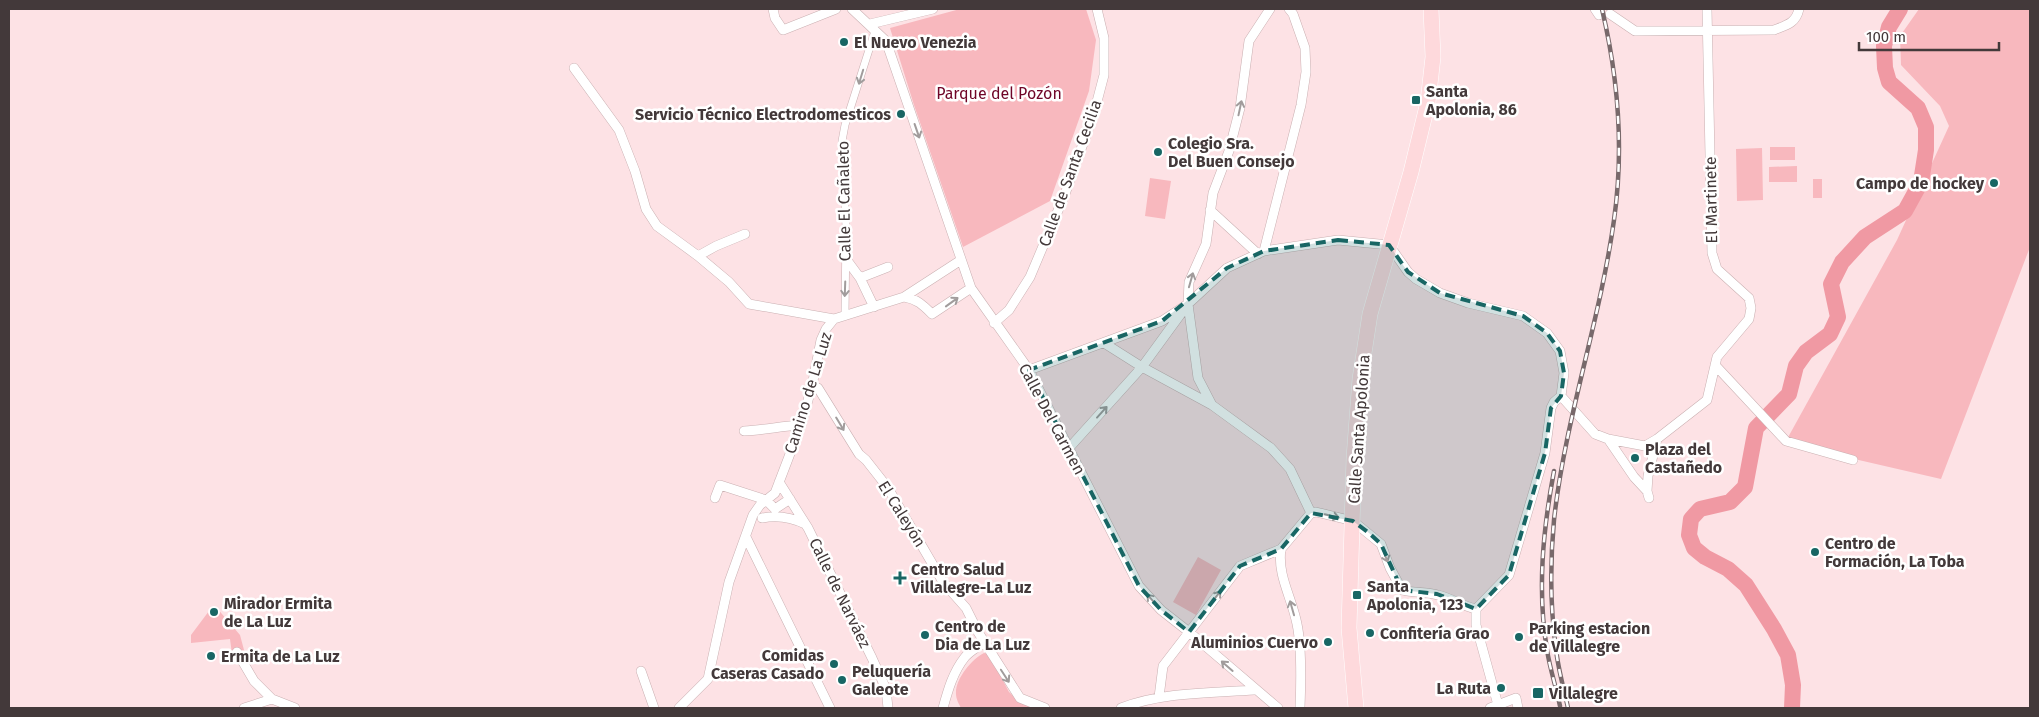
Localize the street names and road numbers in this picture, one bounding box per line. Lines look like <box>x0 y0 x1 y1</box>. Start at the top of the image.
street label: Calle de Santa Cecilia <box>1035 97 1105 249</box>
street label: Calle El Cañaleto <box>833 141 855 261</box>
street label: El Martinete <box>1701 156 1721 244</box>
street label: Camino de La Luz <box>780 330 836 456</box>
street label: Calle Santa Apolonia <box>1344 354 1374 504</box>
street label: Calle Del Carmen <box>1015 360 1089 478</box>
street label: El Caleyón <box>874 477 930 551</box>
street label: Calle de Narváez <box>805 535 875 651</box>

